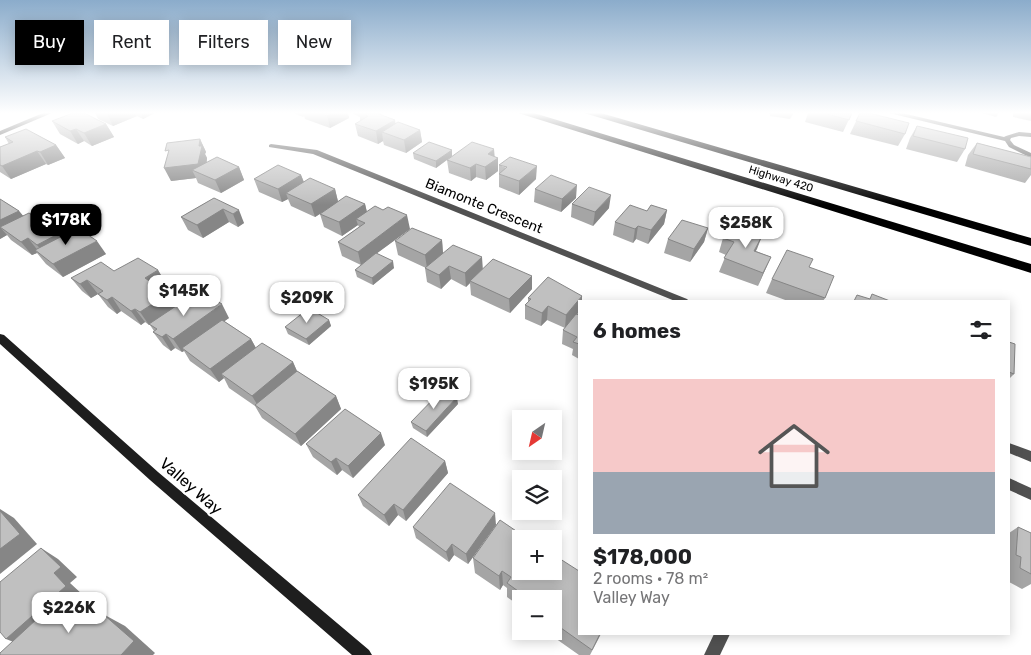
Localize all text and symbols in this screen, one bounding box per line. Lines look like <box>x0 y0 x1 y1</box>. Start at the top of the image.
chip: Buy <box>15 20 84 65</box>
chip: Rent <box>94 20 169 65</box>
chip: Filters <box>179 20 268 65</box>
chip: New <box>278 20 351 65</box>
street label: Highway 420 <box>747 163 815 195</box>
street label: Biamonte Crescent <box>423 175 546 237</box>
pin: $178K <box>31 204 101 246</box>
pin: $258K <box>711 206 781 249</box>
text: $178K <box>41 210 91 229</box>
text: $258K <box>720 213 772 232</box>
pin: $145K <box>149 274 219 317</box>
text: $145K <box>159 281 209 300</box>
pin: $209K <box>272 282 342 324</box>
text: $209K <box>281 288 333 307</box>
icon: filters <box>967 316 995 344</box>
text: 6 homes <box>593 318 681 343</box>
pin: $195K <box>399 368 469 410</box>
text: $195K <box>409 374 459 393</box>
north arrow <box>512 410 562 460</box>
map controls <box>512 410 562 640</box>
icon: home <box>749 411 839 501</box>
street label: Valley Way <box>156 454 226 518</box>
button: layers <box>512 470 562 520</box>
button: + <box>512 530 562 580</box>
text: $178,000 <box>593 544 692 569</box>
text: 2 rooms · 78 m² <box>593 569 708 588</box>
text: Valley Way <box>593 588 670 607</box>
button: − <box>512 590 562 640</box>
pin: $226K <box>34 592 104 634</box>
text: $226K <box>43 598 95 617</box>

